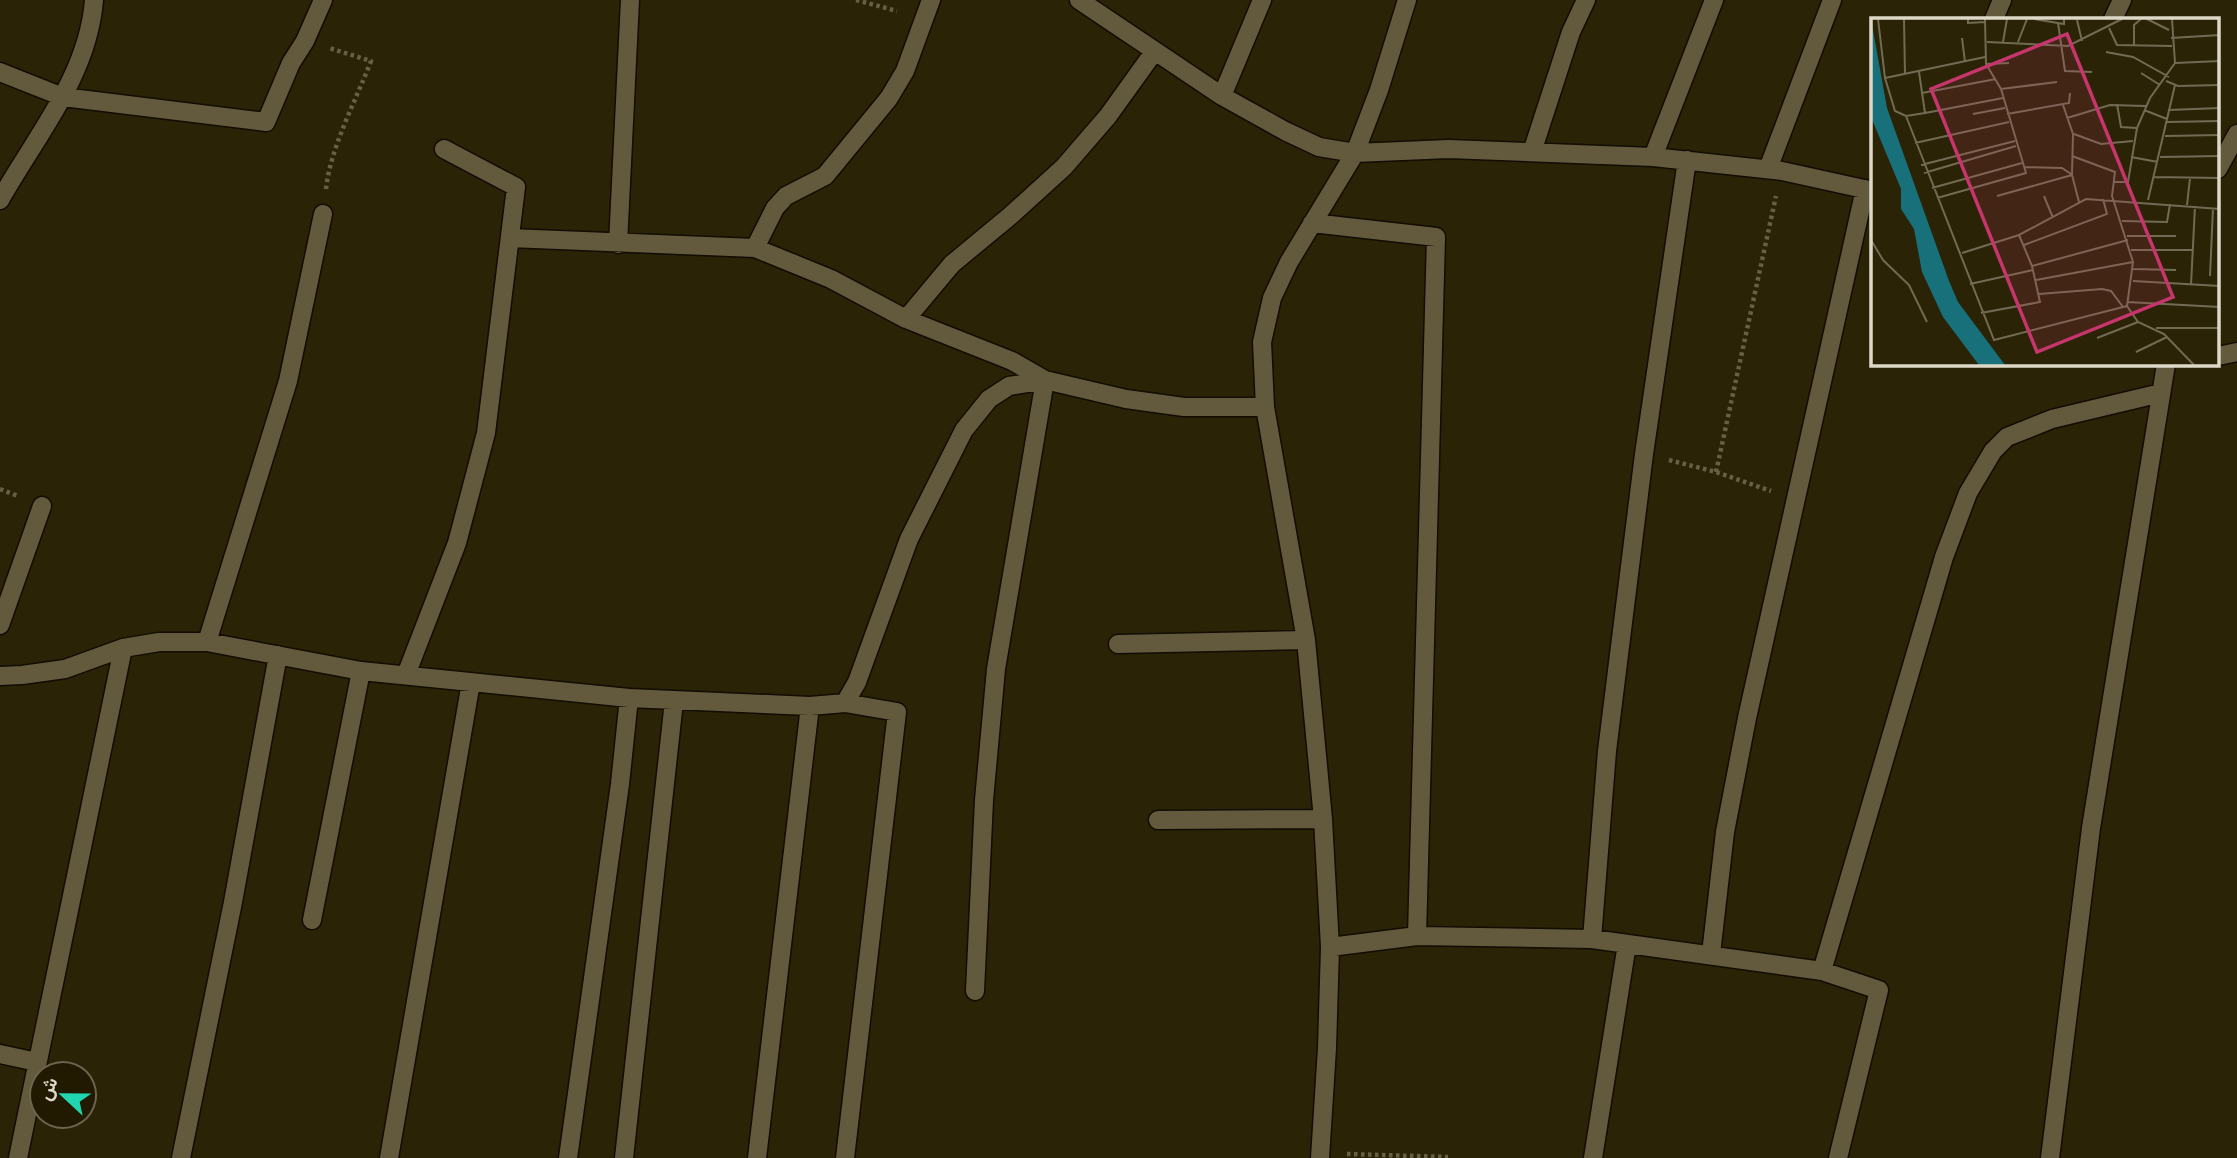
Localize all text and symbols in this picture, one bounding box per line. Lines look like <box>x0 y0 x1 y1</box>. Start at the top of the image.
inset map <box>1871 18 2220 366</box>
north arrow <box>28 1060 98 1130</box>
text: ش <box>32 1073 63 1104</box>

